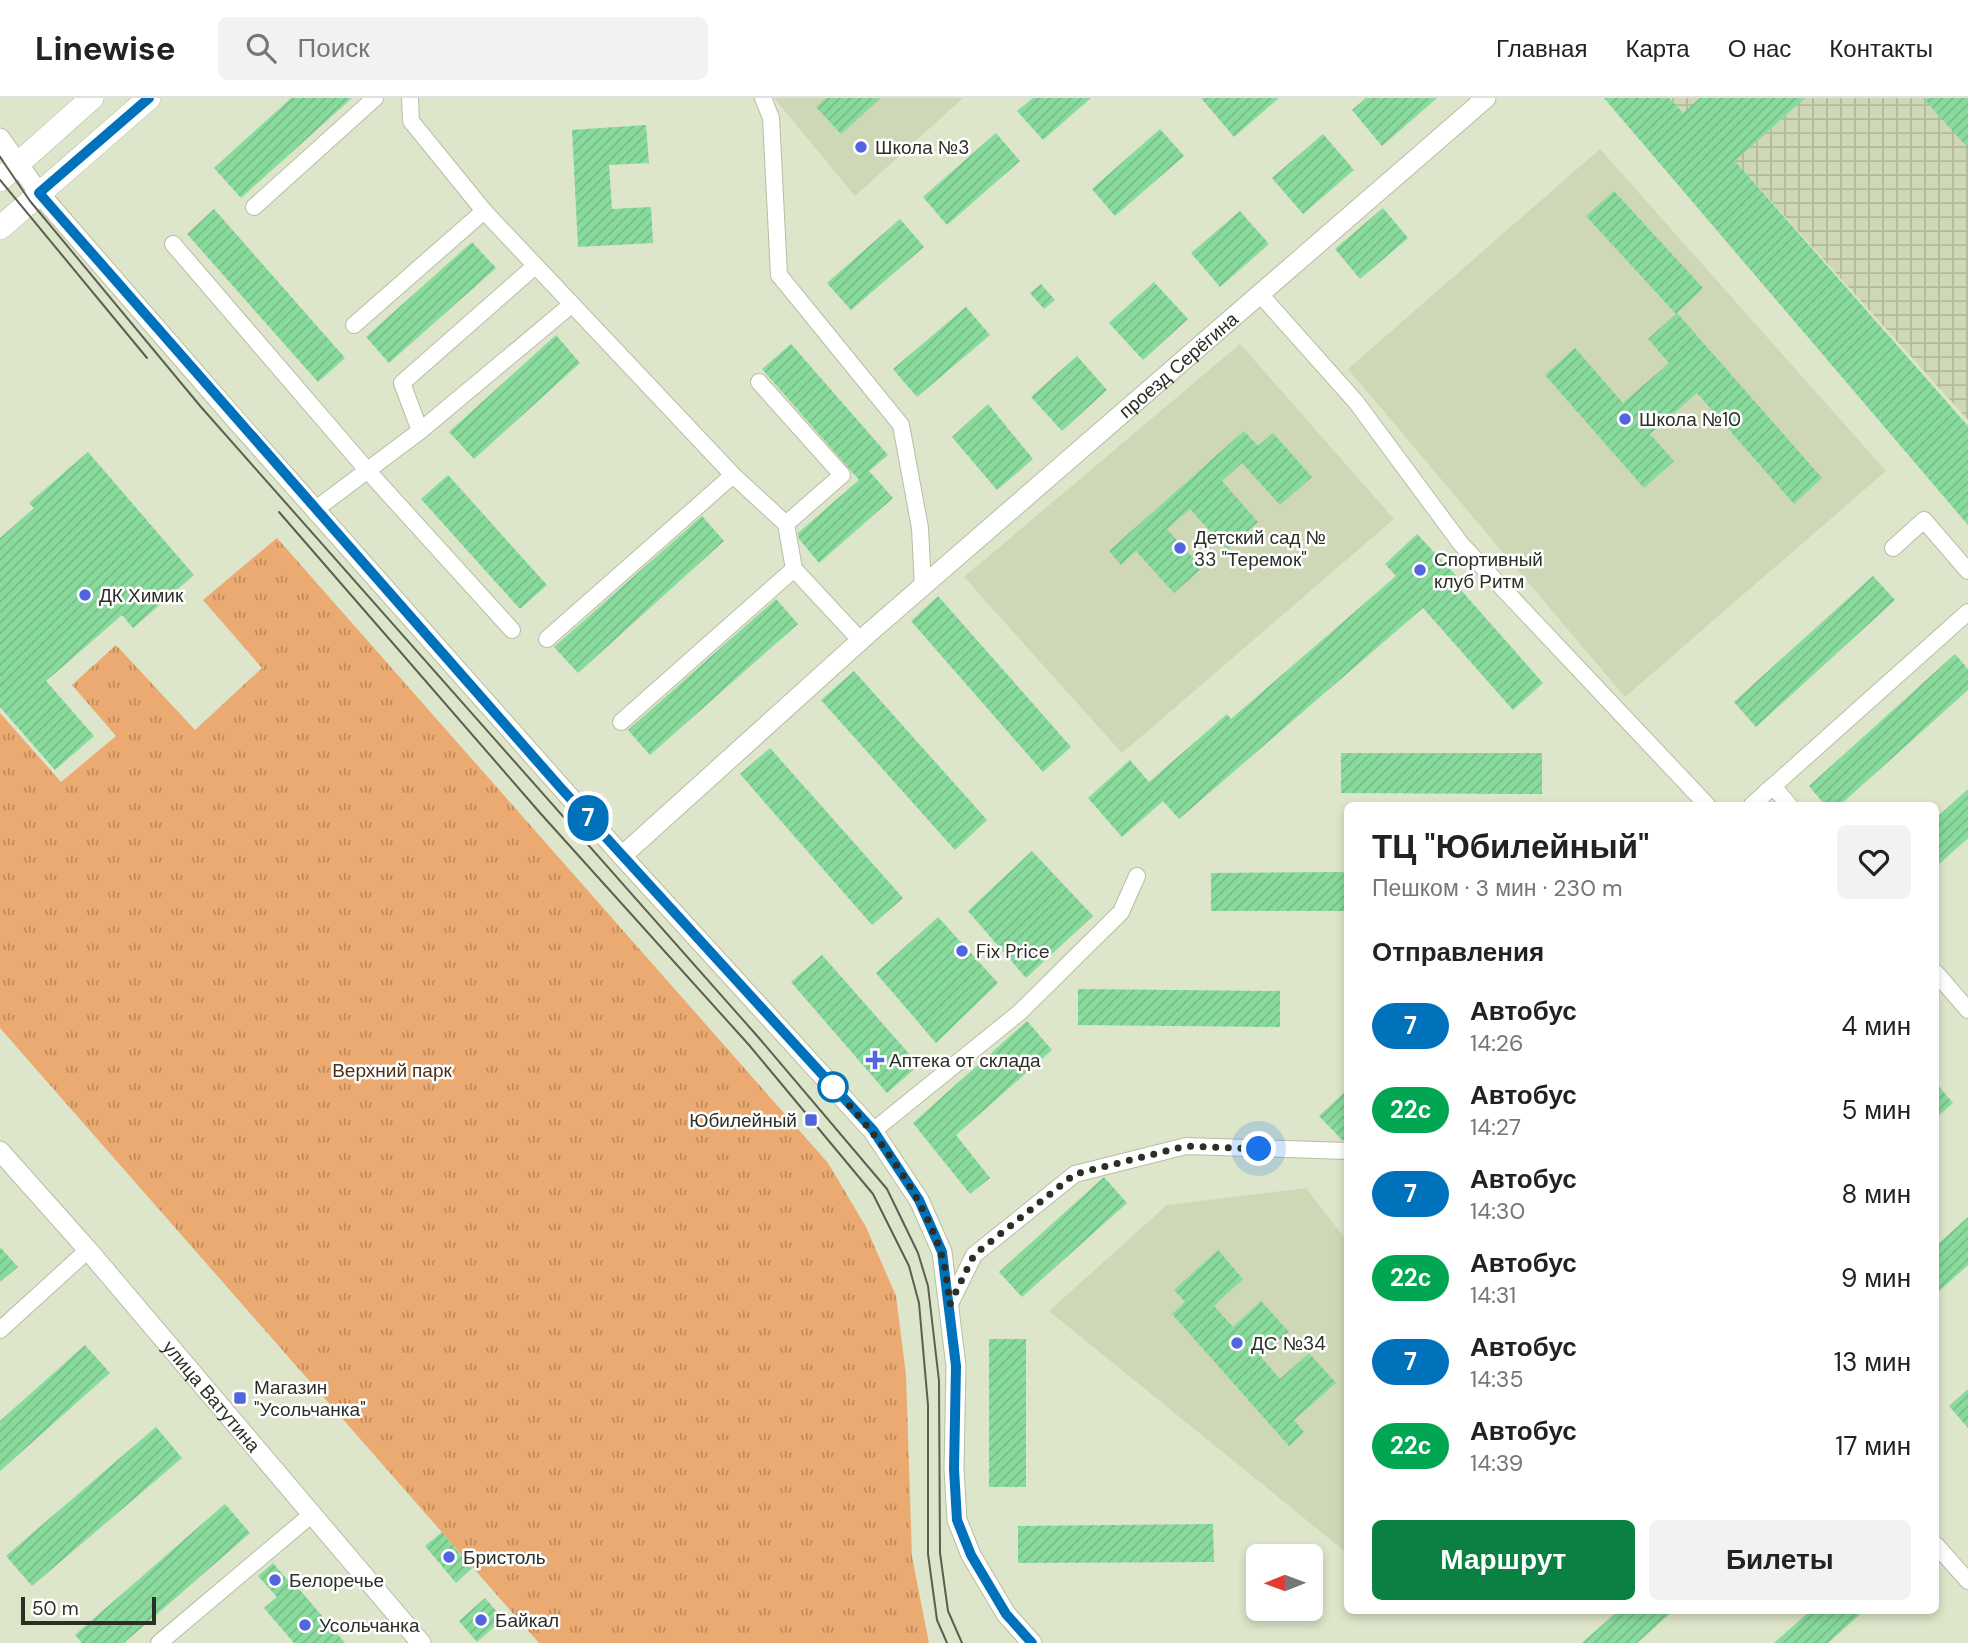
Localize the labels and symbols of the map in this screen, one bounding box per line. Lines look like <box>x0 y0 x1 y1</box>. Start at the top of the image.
place label: Школа №3 <box>875 135 969 160</box>
marker: Школа №3 <box>853 139 869 155</box>
street label: проезд Серёгина <box>1114 306 1244 424</box>
place label: Школа №10 <box>1639 407 1741 432</box>
marker: Школа №10 <box>1617 411 1633 427</box>
place label: Детский сад № 33 "Теремок" <box>1194 525 1326 572</box>
marker: Детский сад № 33 "Теремок" <box>1172 540 1188 556</box>
place label: Спортивный клуб Ритм <box>1434 547 1543 594</box>
marker: Спортивный клуб Ритм <box>1412 562 1428 578</box>
place label: ДК Химик <box>99 583 184 608</box>
marker: ДК Химик <box>77 587 93 603</box>
line badge: 7 <box>565 795 611 841</box>
place label: Fix Price <box>976 939 1049 964</box>
marker: Fix Price <box>954 943 970 959</box>
place label: Аптека от склада <box>889 1048 1041 1073</box>
marker: Аптека от склада <box>867 1052 883 1068</box>
park label: Верхний парк <box>332 1058 452 1083</box>
unlabelled marker <box>818 1072 848 1102</box>
place label: Юбилейный <box>689 1108 797 1133</box>
marker: Юбилейный <box>803 1112 819 1128</box>
your location <box>1241 1131 1276 1166</box>
place label: ДС №34 <box>1251 1331 1326 1356</box>
street label: улица Ватутина <box>157 1335 266 1458</box>
marker: ДС №34 <box>1229 1335 1245 1351</box>
place label: Магазин "Усольчанка" <box>254 1375 366 1422</box>
marker: Магазин "Усольчанка" <box>232 1390 248 1406</box>
north arrow <box>1246 1544 1323 1620</box>
place label: Бристоль <box>463 1545 546 1570</box>
marker: Бристоль <box>441 1549 457 1565</box>
place label: Белоречье <box>289 1568 384 1593</box>
marker: Белоречье <box>267 1572 283 1588</box>
scale bar <box>21 1594 156 1626</box>
place label: Байкал <box>495 1608 559 1633</box>
marker: Байкал <box>473 1612 489 1628</box>
place label: Усольчанка <box>319 1613 420 1638</box>
marker: Усольчанка <box>297 1617 313 1633</box>

